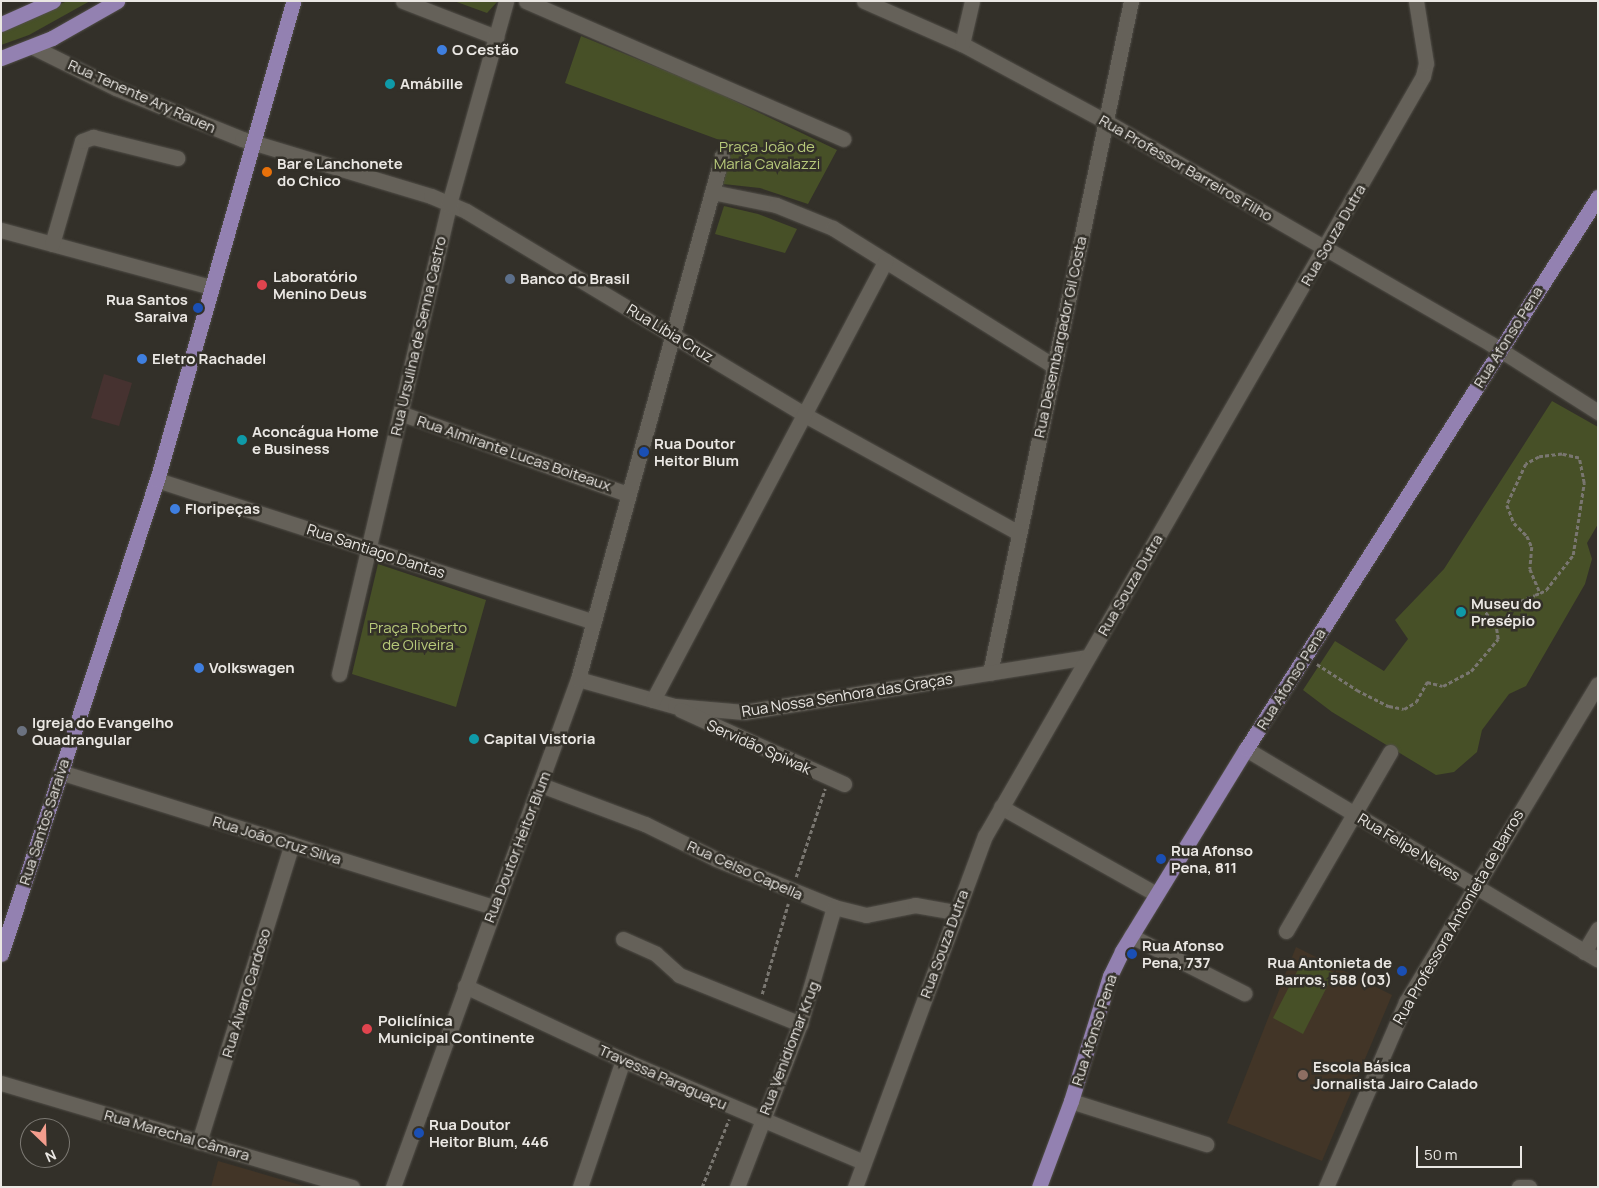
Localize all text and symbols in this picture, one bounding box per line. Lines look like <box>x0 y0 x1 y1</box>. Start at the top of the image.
place label: O Cestão <box>452 41 519 59</box>
marker: O Cestão <box>436 44 448 56</box>
street label: Rua Tenente Ary Rauen <box>65 55 219 137</box>
place label: Amábille <box>400 75 463 93</box>
marker: Amábille <box>384 78 396 90</box>
street label: Rua Professor Barreiros Filho <box>1096 111 1276 225</box>
park label: Praça João de Maria Cavalazzi <box>714 137 820 172</box>
place label: Bar e Lanchonete do Chico <box>277 154 403 189</box>
marker: Bar e Lanchonete do Chico <box>261 166 273 178</box>
street label: Rua Souza Dutra <box>1297 181 1369 289</box>
street label: Rua Ursulina de Senna Castro <box>386 235 450 437</box>
street label: Rua Desembargador Gil Costa <box>1030 235 1090 439</box>
place label: Laboratório Menino Deus <box>273 267 367 302</box>
place label: Banco do Brasil <box>520 270 630 288</box>
marker: Banco do Brasil <box>504 273 516 285</box>
marker: Laboratório Menino Deus <box>255 278 269 292</box>
street label: Rua Afonso Pena <box>1470 283 1546 391</box>
place label: Rua Santos Saraiva <box>106 290 188 325</box>
street label: Rua Líbia Cruz <box>624 300 716 366</box>
marker: Rua Santos Saraiva <box>192 302 204 314</box>
place label: Eletro Rachadel <box>152 350 266 368</box>
marker: Eletro Rachadel <box>136 353 148 365</box>
street label: Rua Almirante Lucas Boiteaux <box>415 411 613 495</box>
place label: Aconcágua Home e Business <box>252 422 379 457</box>
marker: Aconcágua Home e Business <box>236 434 248 446</box>
place label: Rua Doutor Heitor Blum <box>654 434 739 469</box>
marker: Rua Doutor Heitor Blum <box>638 446 650 458</box>
place label: Floripeças <box>185 500 260 518</box>
marker: Floripeças <box>169 503 181 515</box>
street label: Rua Santiago Dantas <box>305 520 447 582</box>
street label: Rua Souza Dutra <box>1094 531 1166 639</box>
place label: Museu do Presépio <box>1471 594 1541 629</box>
marker: Museu do Presépio <box>1455 606 1467 618</box>
park label: Praça Roberto de Oliveira <box>369 618 467 653</box>
street label: Rua Afonso Pena <box>1253 625 1329 733</box>
place label: Volkswagen <box>209 659 295 677</box>
marker: Volkswagen <box>193 662 205 674</box>
street label: Rua Nossa Senhora das Graças <box>740 669 954 721</box>
place label: Igreja do Evangelho Quadrangular <box>32 713 174 748</box>
street label: Servidão Spiwak <box>704 716 814 778</box>
marker: Igreja do Evangelho Quadrangular <box>16 725 28 737</box>
place label: Capital Vistoria <box>484 730 595 748</box>
marker: Capital Vistoria <box>468 733 480 745</box>
street label: Rua Santos Saraiva <box>15 757 73 887</box>
street label: Rua Doutor Heitor Blum <box>480 769 554 925</box>
street label: Rua Professora Antonieta de Barros <box>1389 807 1527 1027</box>
street label: Rua Felipe Neves <box>1355 809 1463 885</box>
street label: Rua João Cruz Silva <box>211 812 343 868</box>
street label: Rua Celso Capella <box>684 836 806 904</box>
place label: Rua Afonso Pena, 811 <box>1171 841 1253 876</box>
marker: Rua Afonso Pena, 811 <box>1155 853 1167 865</box>
street label: Rua Souza Dutra <box>916 887 972 1001</box>
street label: Rua Álvaro Cardoso <box>218 926 274 1060</box>
place label: Rua Afonso Pena, 737 <box>1142 936 1224 971</box>
marker: Rua Afonso Pena, 737 <box>1126 948 1138 960</box>
place label: Rua Antonieta de Barros, 588 (03) <box>1267 953 1392 988</box>
marker: Rua Antonieta de Barros, 588 (03) <box>1396 965 1408 977</box>
street label: Rua Afonso Pena <box>1067 972 1121 1088</box>
street label: Rua Venidiomar Krug <box>755 979 823 1117</box>
place label: Policlínica Municipal Continente <box>378 1011 534 1046</box>
marker: Policlínica Municipal Continente <box>360 1022 374 1036</box>
street label: Travessa Paraguaçu <box>596 1041 730 1113</box>
place label: Escola Básica Jornalista Jairo Calado <box>1313 1057 1478 1092</box>
marker: Escola Básica Jornalista Jairo Calado <box>1297 1069 1309 1081</box>
street label: Rua Marechal Câmara <box>102 1106 252 1164</box>
place label: Rua Doutor Heitor Blum, 446 <box>429 1115 549 1150</box>
north arrow <box>20 1118 70 1168</box>
marker: Rua Doutor Heitor Blum, 446 <box>413 1127 425 1139</box>
scale bar <box>1419 1136 1525 1168</box>
text: 50 m <box>1424 1144 1458 1165</box>
text: N <box>42 1146 59 1167</box>

